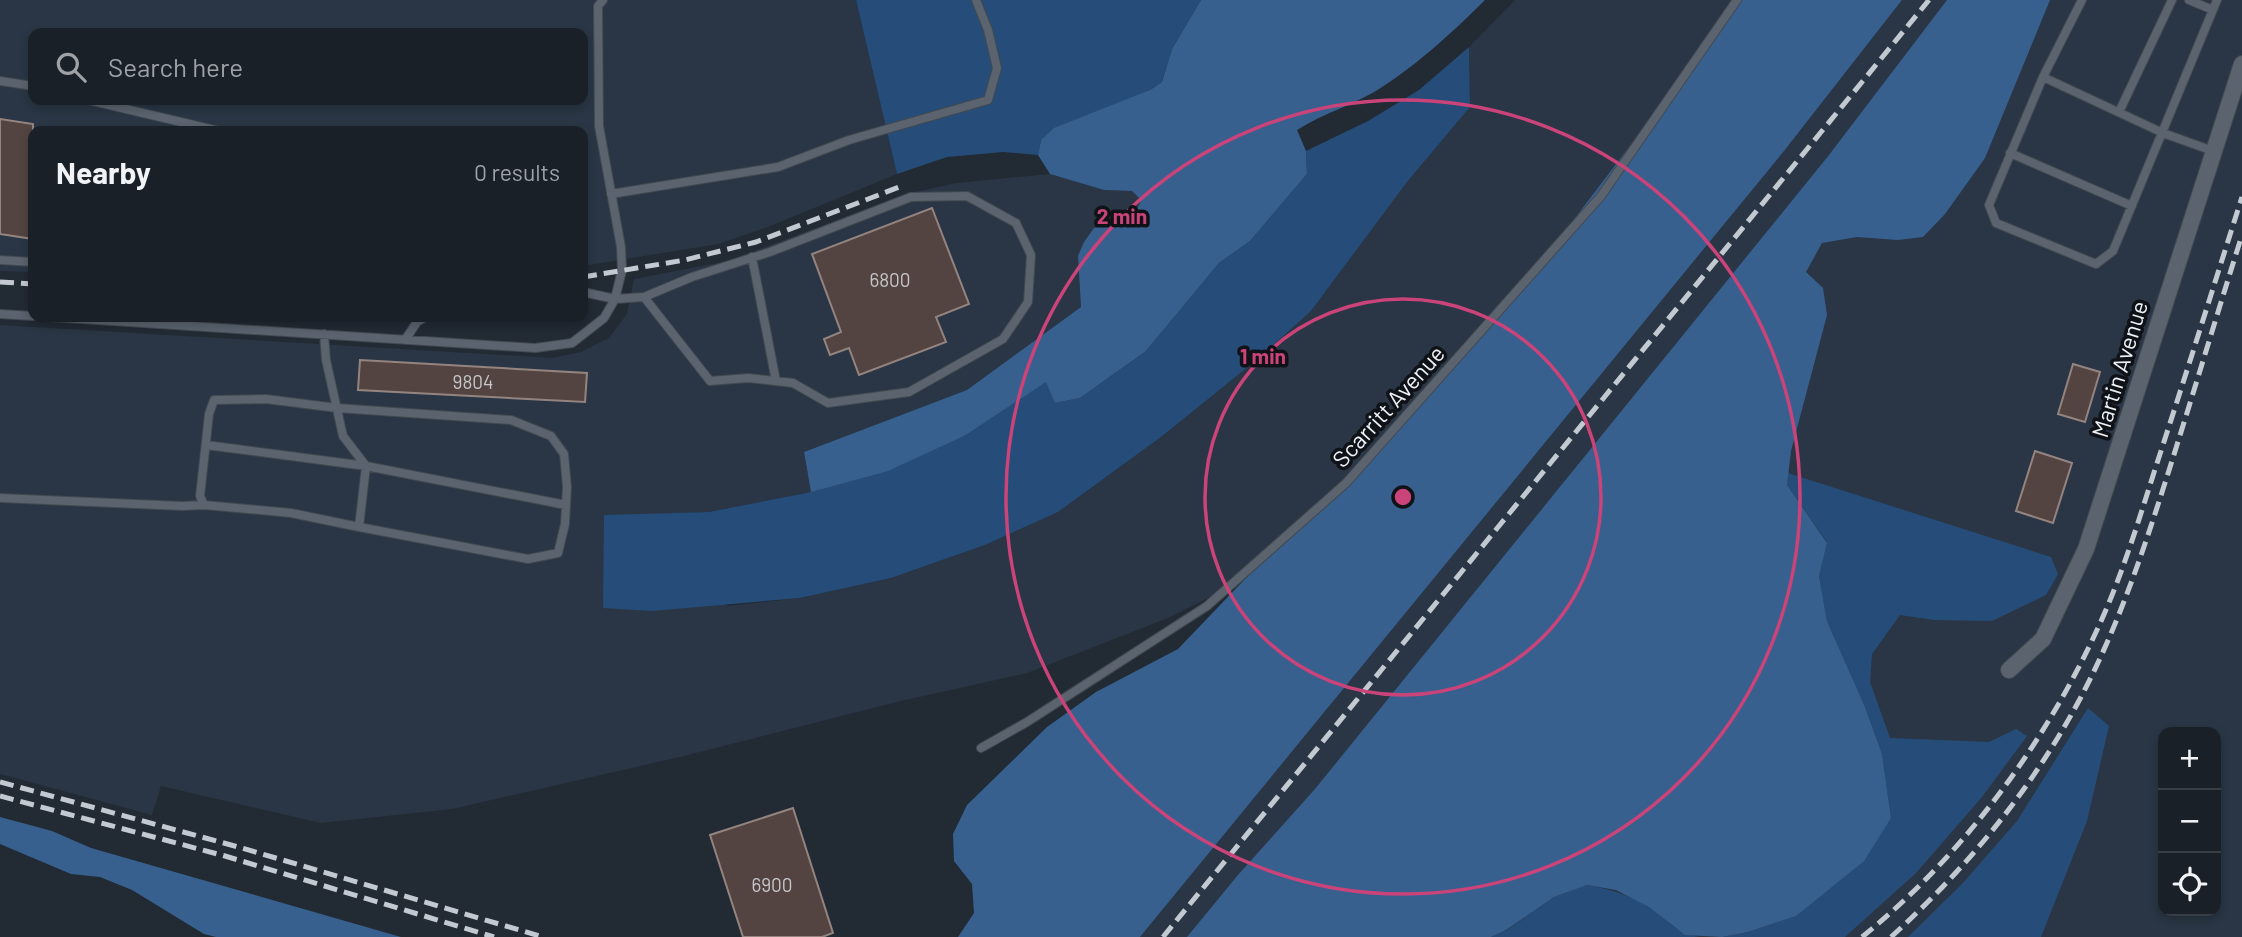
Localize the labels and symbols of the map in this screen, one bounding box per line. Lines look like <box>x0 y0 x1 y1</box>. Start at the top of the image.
text: 2 min <box>1097 203 1147 228</box>
house number: 6800 <box>869 268 911 291</box>
street label: Martin Avenue <box>2085 297 2153 441</box>
street label: Scarritt Avenue <box>1326 339 1450 473</box>
text: 1 min <box>1240 343 1286 368</box>
house number: 9804 <box>452 370 494 393</box>
centre of rings <box>1391 485 1415 509</box>
house number: 6900 <box>751 873 793 896</box>

